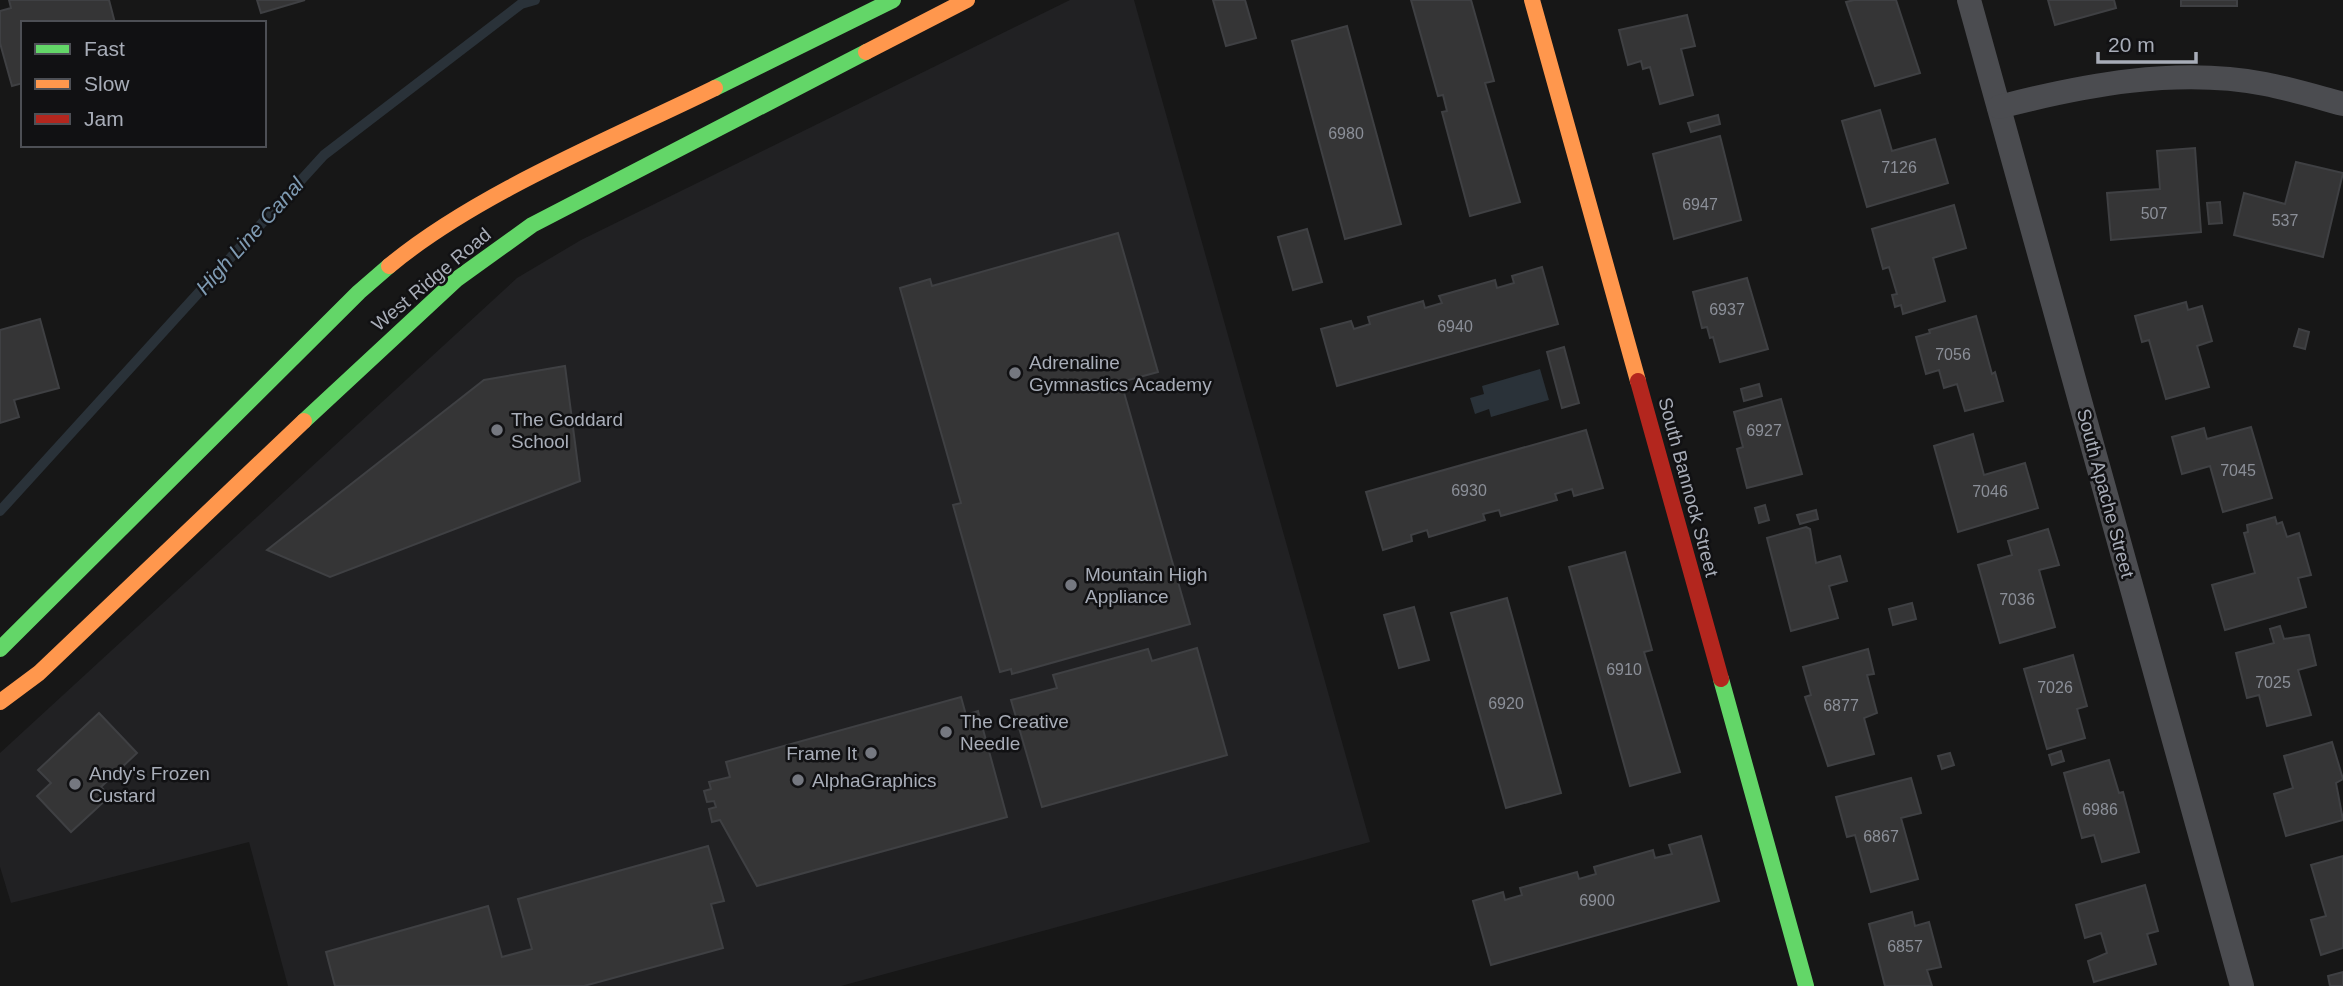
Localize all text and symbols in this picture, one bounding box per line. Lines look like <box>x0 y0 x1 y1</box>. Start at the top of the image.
legend <box>21 21 266 147</box>
scale bar <box>2098 21 2196 65</box>
text: 20 m <box>2108 33 2155 56</box>
text: Fast <box>84 37 125 60</box>
text: Slow <box>84 72 130 95</box>
text: Jam <box>84 107 124 130</box>
house number: 6980 <box>1328 125 1364 142</box>
house number: 7126 <box>1881 159 1917 176</box>
water label: High Line Canal <box>191 171 309 299</box>
house number: 6947 <box>1682 196 1718 213</box>
house number: 507 <box>2141 205 2167 222</box>
house number: 537 <box>2272 212 2298 229</box>
street label: West Ridge Road <box>368 224 495 335</box>
house number: 6937 <box>1709 301 1745 318</box>
house number: 6940 <box>1437 318 1473 335</box>
house number: 7056 <box>1935 346 1971 363</box>
place label: Adrenaline Gymnastics Academy <box>1029 352 1212 395</box>
marker: Adrenaline Gymnastics Academy <box>1007 365 1023 381</box>
street label: South Bannock Street <box>1654 395 1723 580</box>
street label: South Apache Street <box>2073 406 2138 581</box>
place label: The Goddard School <box>511 409 623 452</box>
marker: The Goddard School <box>489 422 505 438</box>
house number: 6927 <box>1746 422 1782 439</box>
house number: 7045 <box>2220 462 2256 479</box>
house number: 6930 <box>1451 482 1487 499</box>
house number: 7046 <box>1972 483 2008 500</box>
place label: Mountain High Appliance <box>1085 564 1208 607</box>
marker: Mountain High Appliance <box>1063 577 1079 593</box>
house number: 7036 <box>1999 591 2035 608</box>
house number: 6910 <box>1606 661 1642 678</box>
house number: 7025 <box>2255 674 2291 691</box>
house number: 7026 <box>2037 679 2073 696</box>
house number: 6920 <box>1488 695 1524 712</box>
house number: 6877 <box>1823 697 1859 714</box>
place label: The Creative Needle <box>960 711 1069 754</box>
marker: The Creative Needle <box>938 724 954 740</box>
place label: Frame It <box>786 743 858 764</box>
marker: Frame It <box>863 745 879 761</box>
place label: Andy's Frozen Custard <box>89 763 210 806</box>
place label: AlphaGraphics <box>812 770 937 791</box>
marker: AlphaGraphics <box>790 772 806 788</box>
marker: Andy's Frozen Custard <box>67 776 83 792</box>
house number: 6986 <box>2082 801 2118 818</box>
house number: 6867 <box>1863 828 1899 845</box>
house number: 6900 <box>1579 892 1615 909</box>
house number: 6857 <box>1887 938 1923 955</box>

